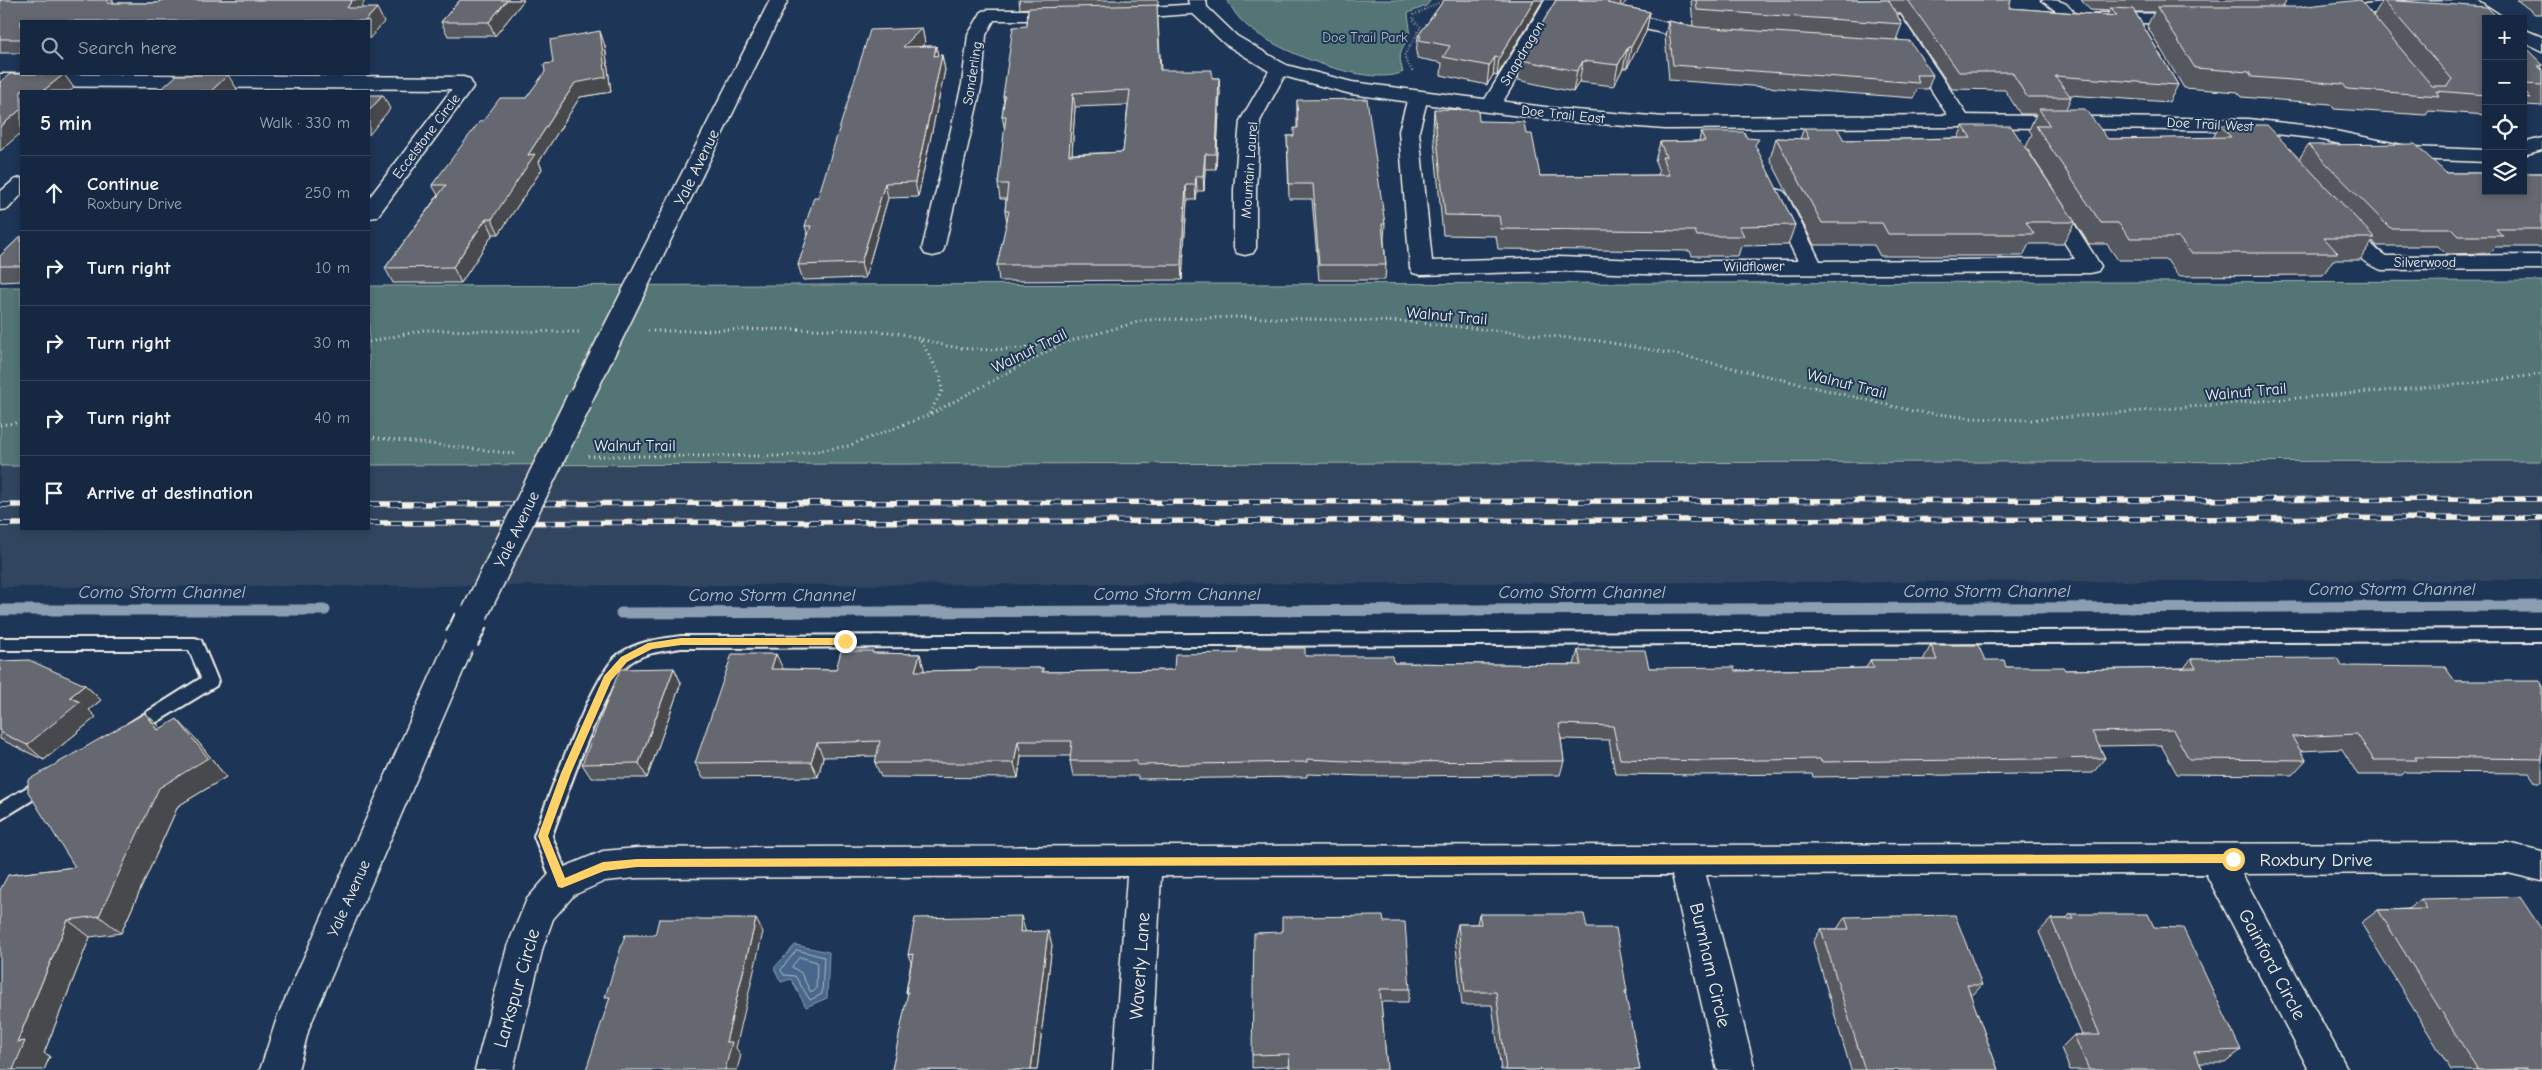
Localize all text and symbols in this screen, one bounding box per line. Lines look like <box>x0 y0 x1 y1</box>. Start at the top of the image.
map controls <box>2482 15 2527 195</box>
button: + <box>2482 15 2527 60</box>
street label: Snapdragon <box>1496 18 1548 89</box>
search box <box>20 20 370 75</box>
park label: Doe Trail Park <box>1322 29 1408 46</box>
icon: search <box>38 34 66 62</box>
text: Search here <box>78 37 177 59</box>
street label: Sanderling <box>959 40 986 106</box>
button: − <box>2482 60 2527 105</box>
street label: Eccelstone Circle <box>389 90 464 182</box>
street label: Doe Trail East <box>1520 102 1607 127</box>
button: locate <box>2482 105 2527 150</box>
text: 5 min <box>40 111 92 135</box>
text: Walk · 330 m <box>260 114 350 132</box>
street label: Doe Trail West <box>2166 114 2255 135</box>
street label: Mountain Laurel <box>1238 121 1261 219</box>
street label: Yale Avenue <box>671 126 723 208</box>
button: layers <box>2482 150 2527 195</box>
text: Continue <box>87 173 159 195</box>
icon: ahead <box>40 179 68 207</box>
text: 250 m <box>305 184 350 202</box>
text: Roxbury Drive <box>87 195 182 213</box>
icon: right <box>40 254 68 282</box>
street label: Silverwood <box>2394 254 2456 271</box>
text: Turn right <box>87 257 171 279</box>
street label: Wildflower <box>1723 257 1785 276</box>
text: 10 m <box>315 259 350 277</box>
street label: Walnut Trail <box>1406 303 1488 329</box>
street label: Walnut Trail <box>989 325 1070 377</box>
icon: right <box>40 329 68 357</box>
text: Turn right <box>87 332 171 354</box>
text: 30 m <box>314 334 350 352</box>
street label: Walnut Trail <box>1805 365 1888 403</box>
street label: Walnut Trail <box>2205 379 2287 405</box>
icon: right <box>40 404 68 432</box>
text: Turn right <box>87 407 171 429</box>
text: 40 m <box>314 409 350 427</box>
street label: Walnut Trail <box>594 437 676 455</box>
icon: arrive <box>40 479 68 507</box>
text: Arrive at destination <box>87 482 253 504</box>
street label: Yale Avenue <box>491 488 543 570</box>
water label: Como Storm Channel <box>2309 579 2476 600</box>
water label: Como Storm Channel <box>1904 581 2071 602</box>
water label: Como Storm Channel <box>79 582 246 603</box>
water label: Como Storm Channel <box>1499 582 1666 603</box>
water label: Como Storm Channel <box>1094 584 1261 605</box>
water label: Como Storm Channel <box>689 585 856 606</box>
route end <box>834 630 857 653</box>
route start <box>2222 848 2245 871</box>
street label: Roxbury Drive <box>2260 849 2372 871</box>
street label: Yale Avenue <box>324 857 374 940</box>
street label: Burnham Circle <box>1685 901 1735 1030</box>
street label: Gainford Circle <box>2234 905 2311 1024</box>
street label: Waverly Lane <box>1125 912 1155 1021</box>
street label: Larkspur Circle <box>489 926 545 1050</box>

